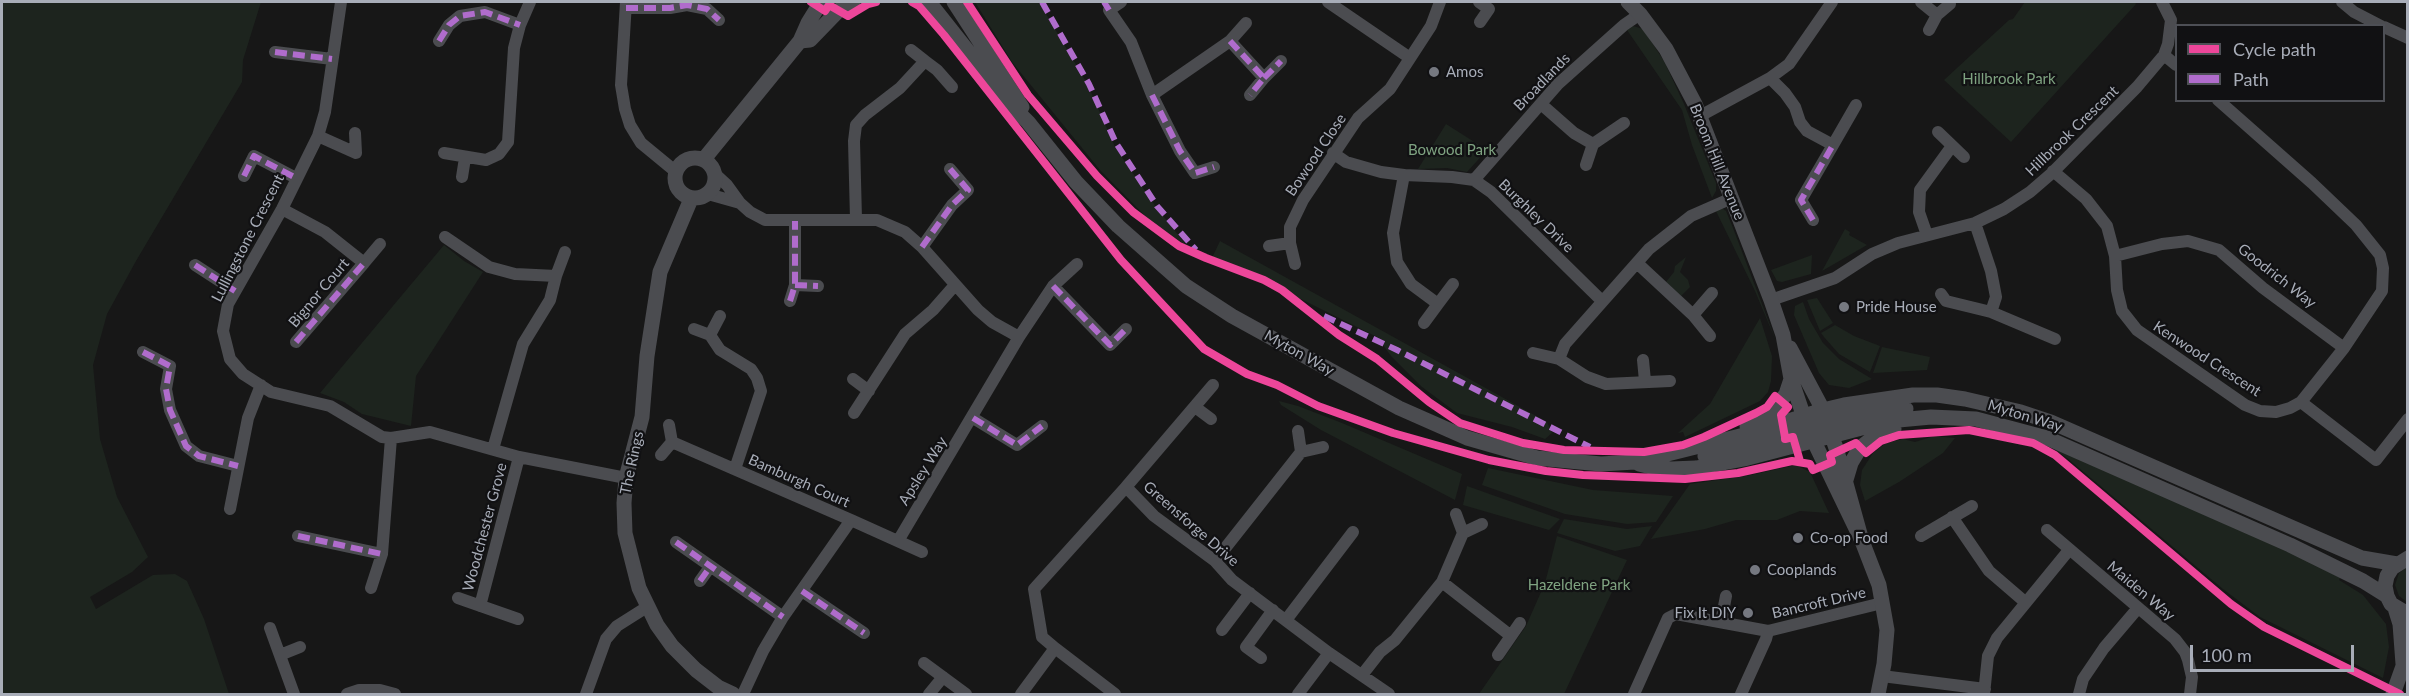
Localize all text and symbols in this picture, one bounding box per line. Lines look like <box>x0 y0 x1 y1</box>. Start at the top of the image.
legend <box>2175 24 2385 102</box>
text: Cycle path <box>2233 38 2316 60</box>
street label: Broadlands <box>1510 49 1574 115</box>
place label: Amos <box>1446 63 1483 81</box>
marker: Amos <box>1427 65 1441 79</box>
text: Path <box>2233 68 2269 90</box>
park label: Hillbrook Park <box>1962 70 2056 88</box>
street label: Hillbrook Crescent <box>2022 82 2122 180</box>
street label: Broom Hill Avenue <box>1686 101 1748 223</box>
street label: Bowood Close <box>1282 110 1350 200</box>
park label: Bowood Park <box>1408 141 1496 159</box>
street label: Lullingstone Crescent <box>208 171 288 305</box>
street label: Burghley Drive <box>1495 176 1577 256</box>
street label: Goodrich Way <box>2234 240 2320 312</box>
street label: Bignor Court <box>285 255 353 331</box>
place label: Pride House <box>1856 298 1937 316</box>
marker: Pride House <box>1837 300 1851 314</box>
street label: Kenwood Crescent <box>2150 317 2264 401</box>
street label: Myton Way <box>1261 326 1337 380</box>
street label: Myton Way <box>1985 396 2065 436</box>
street label: The Rings <box>617 430 647 496</box>
street label: Apsley Way <box>895 433 951 509</box>
street label: Bamburgh Court <box>746 451 852 511</box>
street label: Woodchester Grove <box>459 461 511 593</box>
street label: Greensforge Drive <box>1140 478 1242 570</box>
place label: Co-op Food <box>1810 529 1888 547</box>
marker: Co-op Food <box>1791 531 1805 545</box>
street label: Maiden Way <box>2103 557 2179 625</box>
place label: Cooplands <box>1767 561 1837 579</box>
marker: Cooplands <box>1748 563 1762 577</box>
park label: Hazeldene Park <box>1528 576 1630 594</box>
street label: Bancroft Drive <box>1770 583 1868 623</box>
place label: Fix It DIY <box>1674 604 1736 622</box>
marker: Fix It DIY <box>1741 606 1755 620</box>
scale bar <box>2193 633 2356 671</box>
text: 100 m <box>2201 644 2252 666</box>

